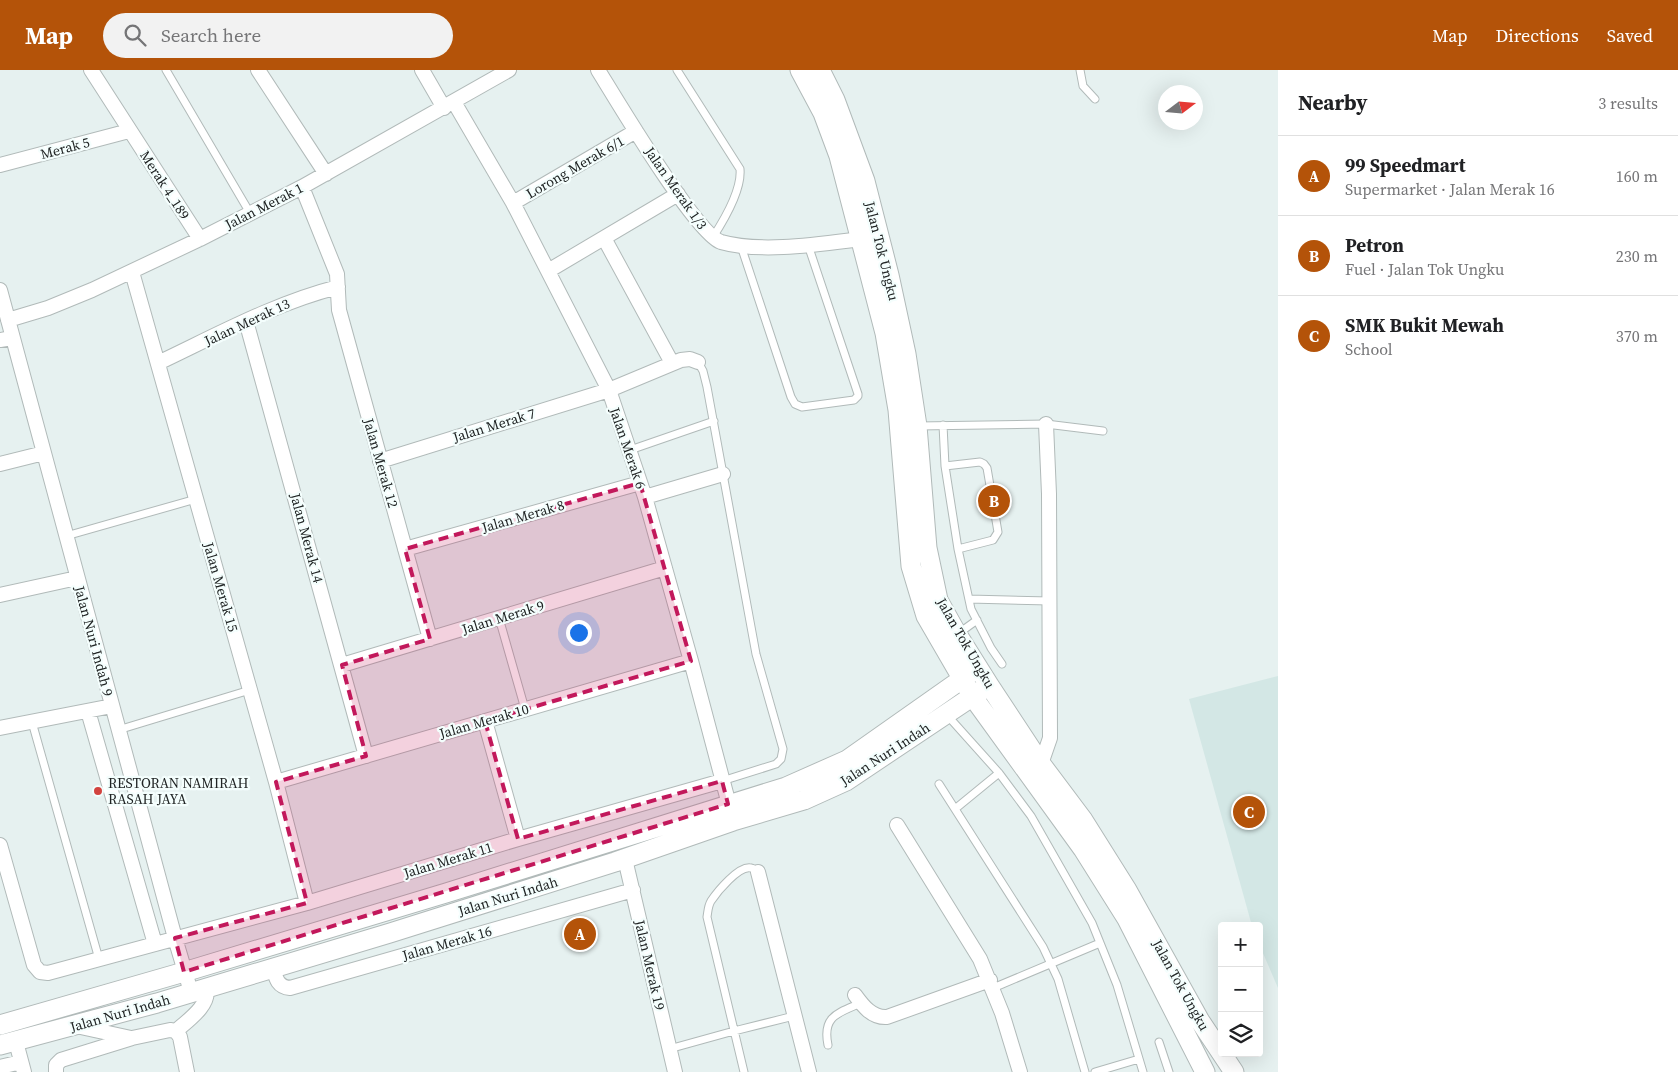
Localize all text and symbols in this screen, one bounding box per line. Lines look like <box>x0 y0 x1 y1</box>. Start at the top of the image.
search box <box>103 13 453 58</box>
text: Map <box>25 19 73 52</box>
icon: search <box>121 21 149 49</box>
text: Search here <box>161 22 261 48</box>
text: Map <box>1432 23 1468 48</box>
text: Directions <box>1496 23 1579 48</box>
text: Saved <box>1607 23 1653 48</box>
north arrow <box>1158 85 1203 130</box>
text: Nearby <box>1298 88 1368 117</box>
text: 3 results <box>1598 92 1658 114</box>
street label: Lorong Merak 6/1 <box>522 131 628 203</box>
street label: Merak 5 <box>38 132 92 164</box>
street label: Jalan Merak 1/3 <box>639 142 712 233</box>
street label: Merak 4_189 <box>135 147 195 223</box>
text: 99 Speedmart <box>1345 152 1465 178</box>
text: A <box>1309 165 1319 187</box>
text: 160 m <box>1616 165 1658 187</box>
street label: Jalan Merak 1 <box>221 178 306 235</box>
text: Supermarket · Jalan Merak 16 <box>1345 178 1555 200</box>
street label: Jalan Tok Ungku <box>860 198 904 303</box>
text: Petron <box>1345 232 1404 258</box>
text: B <box>1309 245 1319 267</box>
text: 230 m <box>1616 245 1658 267</box>
text: Fuel · Jalan Tok Ungku <box>1345 258 1504 280</box>
street label: Jalan Merak 13 <box>200 293 293 351</box>
text: SMK Bukit Mewah <box>1345 312 1504 338</box>
text: C <box>1309 325 1319 347</box>
text: 370 m <box>1616 325 1658 347</box>
text: School <box>1345 338 1393 360</box>
street label: Jalan Merak 7 <box>449 403 538 447</box>
street label: Jalan Merak 6 <box>604 404 651 492</box>
street label: Jalan Merak 12 <box>358 415 403 510</box>
pin: B <box>978 482 1010 520</box>
street label: Jalan Merak 14 <box>285 490 329 585</box>
street label: Jalan Merak 8 <box>478 495 567 538</box>
street label: Jalan Merak 15 <box>198 539 243 634</box>
street label: Jalan Nuri Indah 9 <box>69 583 118 698</box>
street label: Jalan Tok Ungku <box>931 593 1000 692</box>
street label: Jalan Merak 9 <box>458 595 547 639</box>
your location <box>566 620 592 646</box>
street label: Jalan Merak 10 <box>436 699 531 744</box>
street label: Jalan Nuri Indah <box>835 717 934 791</box>
place label: RESTORAN NAMIRAH RASAH JAYA <box>108 773 249 809</box>
marker: RESTORAN NAMIRAH RASAH JAYA <box>92 785 104 797</box>
pin: C <box>1233 793 1265 831</box>
street label: Jalan Merak 11 <box>400 837 495 883</box>
street label: Jalan Nuri Indah <box>455 871 560 921</box>
pin: A <box>564 915 596 953</box>
street label: Jalan Merak 19 <box>630 917 670 1012</box>
street label: Jalan Merak 16 <box>399 921 494 966</box>
map controls <box>1218 922 1263 1057</box>
button: + <box>1218 922 1263 967</box>
street label: Jalan Tok Ungku <box>1147 935 1214 1034</box>
button: − <box>1218 967 1263 1012</box>
street label: Jalan Nuri Indah <box>67 989 172 1037</box>
button: layers <box>1218 1012 1263 1057</box>

